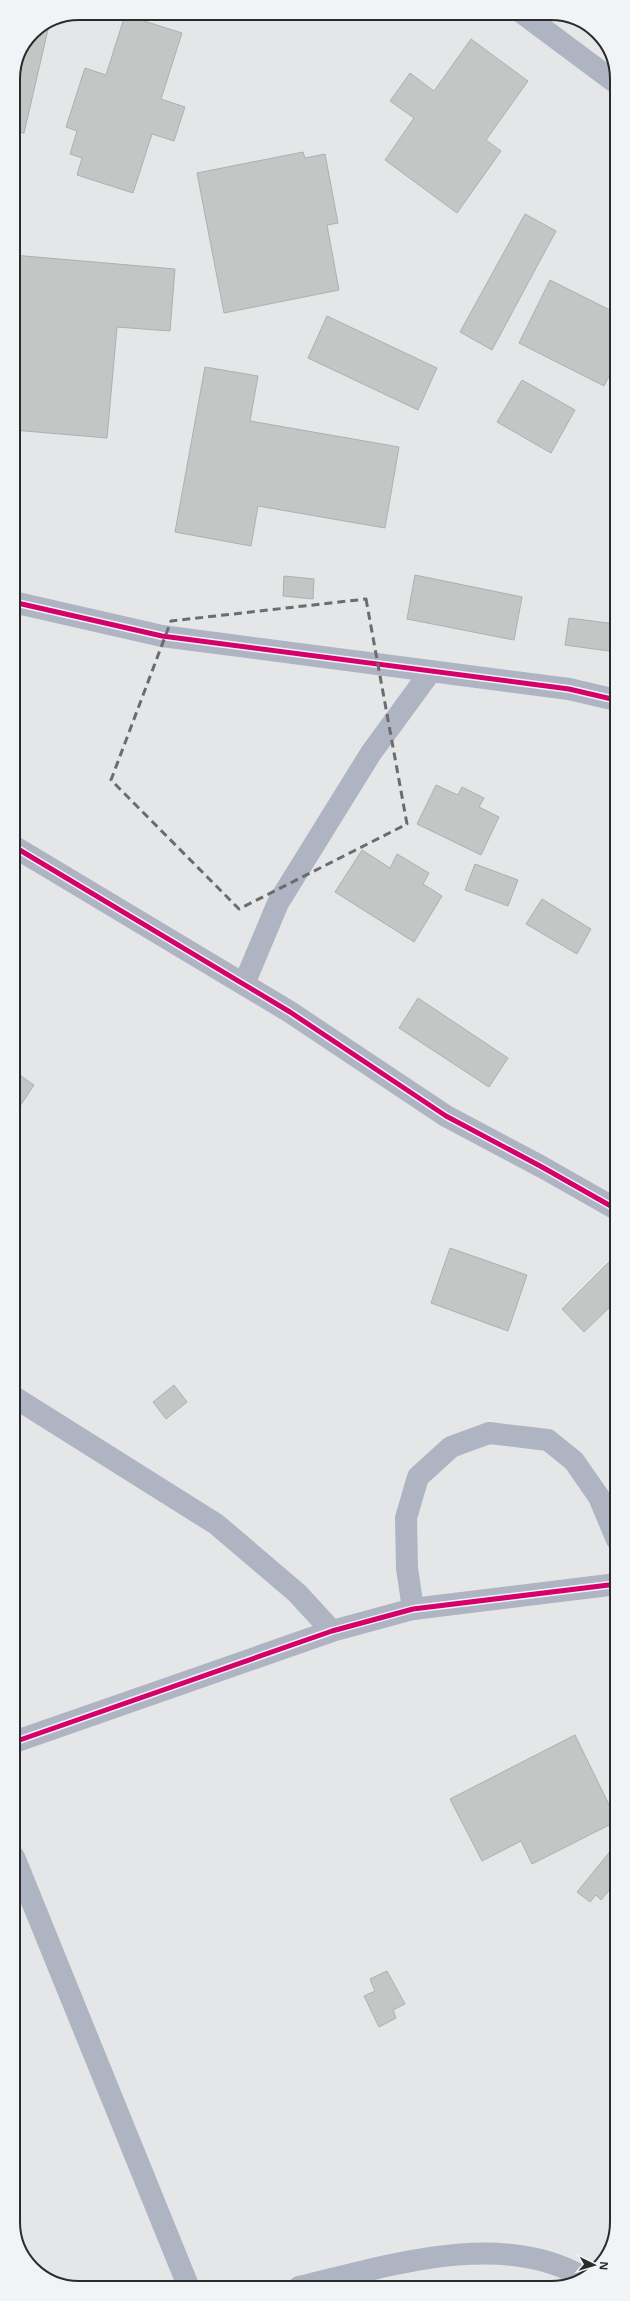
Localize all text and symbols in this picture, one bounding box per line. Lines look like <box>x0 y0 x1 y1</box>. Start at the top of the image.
north arrow <box>574 2245 614 2285</box>
text: N <box>597 2261 612 2271</box>

